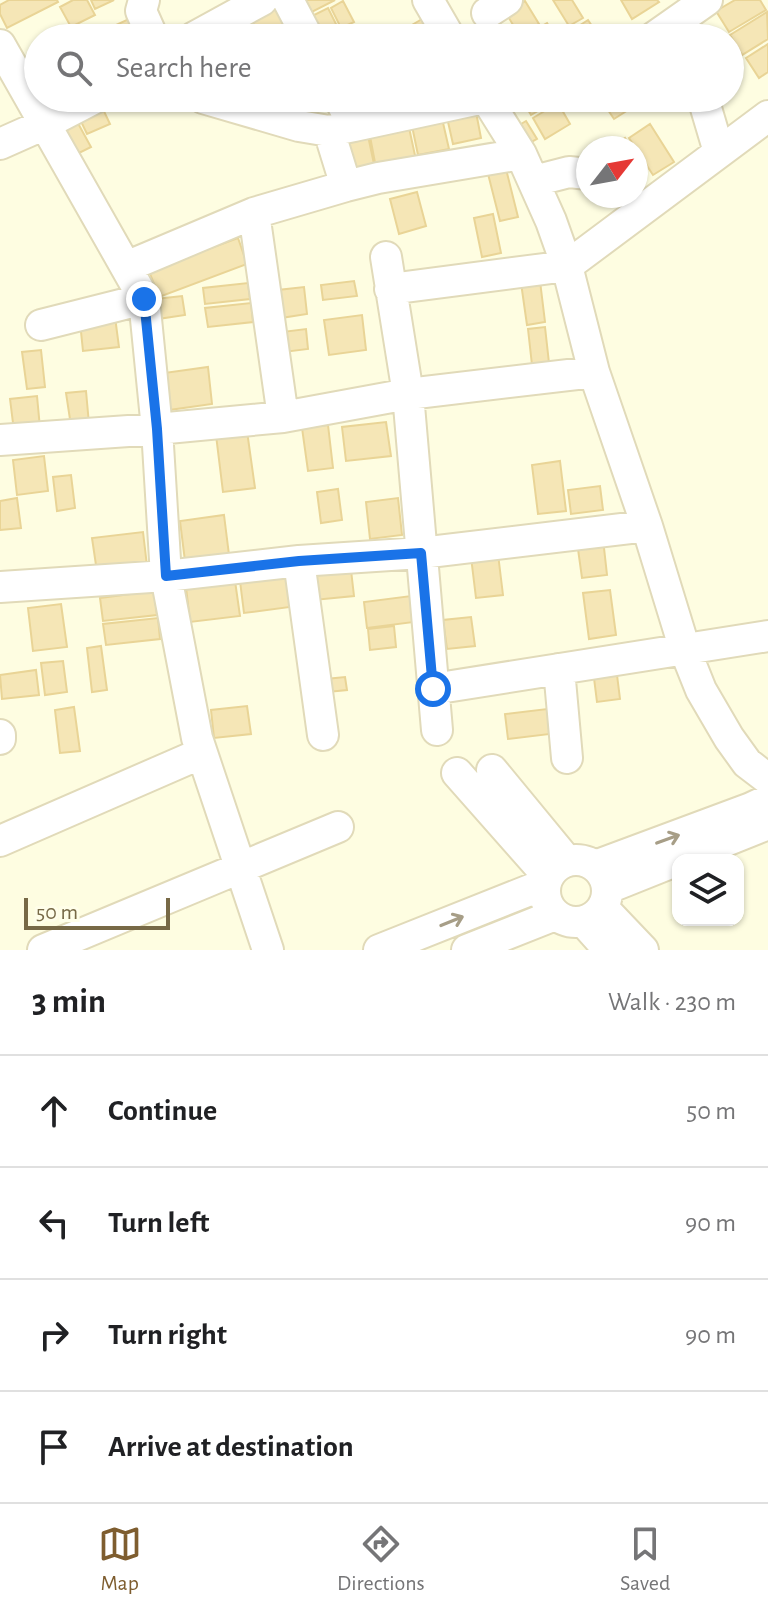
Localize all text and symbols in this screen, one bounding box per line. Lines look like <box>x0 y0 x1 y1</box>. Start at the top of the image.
search box <box>24 24 744 112</box>
icon: search <box>52 46 96 90</box>
text: Search here <box>116 53 252 83</box>
north arrow <box>576 136 648 208</box>
route end <box>126 281 162 317</box>
route start <box>415 671 451 707</box>
one-way arrow <box>656 831 680 845</box>
map controls <box>672 854 744 926</box>
button: layers <box>672 854 744 926</box>
scale bar <box>24 894 170 930</box>
text: 50 m <box>36 901 78 923</box>
one-way arrow <box>439 913 464 927</box>
text: 3 min <box>32 985 106 1019</box>
text: Walk · 230 m <box>608 989 736 1015</box>
icon: ahead <box>32 1089 76 1133</box>
text: Continue <box>108 1096 217 1126</box>
text: 50 m <box>686 1098 736 1124</box>
icon: left <box>32 1201 76 1245</box>
text: Turn left <box>108 1208 209 1238</box>
text: 90 m <box>685 1210 736 1236</box>
icon: right <box>32 1313 76 1357</box>
text: Turn right <box>108 1320 227 1350</box>
text: 90 m <box>685 1322 736 1348</box>
icon: arrive <box>32 1425 76 1469</box>
text: Arrive at destination <box>108 1432 354 1462</box>
tab: Map <box>98 1522 142 1596</box>
tab: Directions <box>337 1522 425 1596</box>
tab: Saved <box>620 1522 670 1596</box>

